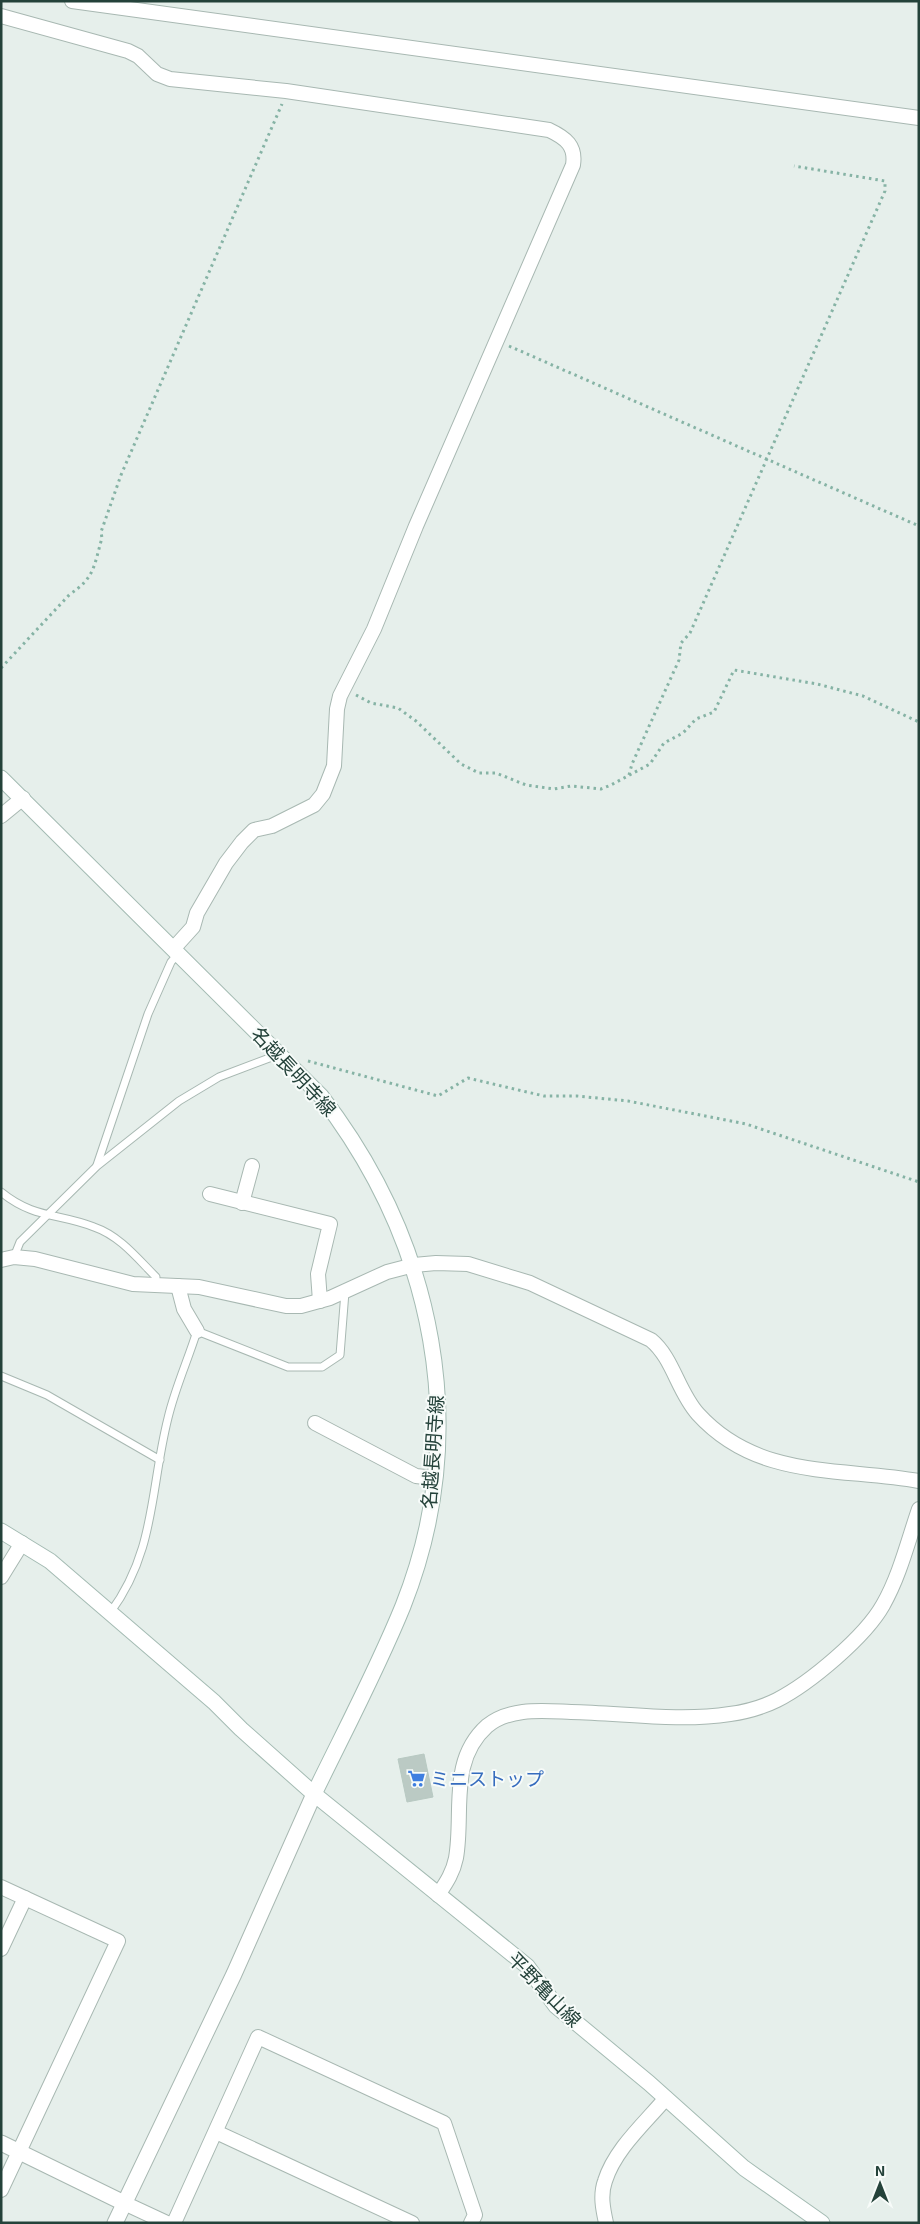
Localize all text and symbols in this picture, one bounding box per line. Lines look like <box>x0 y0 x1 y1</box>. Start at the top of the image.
street label: 名越長明寺線 <box>247 1021 341 1121</box>
street label: 名越長明寺線 <box>417 1394 447 1510</box>
place label: ミニストップ <box>430 1767 544 1790</box>
supermarket icon: ミニストップ <box>406 1768 426 1788</box>
street label: 平野亀山線 <box>504 1947 586 2031</box>
north arrow <box>855 2159 905 2209</box>
text: N <box>875 2162 885 2179</box>

